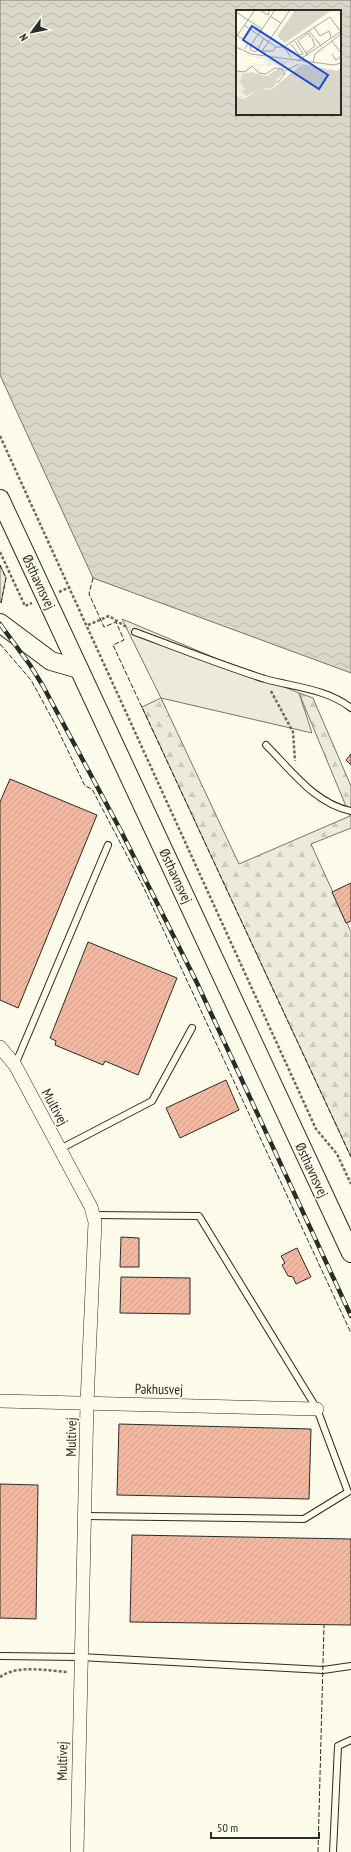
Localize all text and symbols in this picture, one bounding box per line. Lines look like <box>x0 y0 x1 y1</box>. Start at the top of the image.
inset map <box>236 10 341 115</box>
north arrow <box>12 12 52 52</box>
text: N <box>16 31 31 44</box>
street label: Østhavnsvej <box>18 552 60 612</box>
street label: Østhavnsvej <box>155 846 197 906</box>
street label: Multivej <box>38 1085 72 1129</box>
street label: Østhavnsvej <box>291 1140 333 1200</box>
street label: Pakhusvej <box>135 1380 183 1398</box>
street label: Multivej <box>62 1417 80 1457</box>
street label: Multivej <box>53 1741 71 1781</box>
scale bar <box>211 1814 319 1840</box>
text: 50 m <box>217 1820 238 1835</box>

